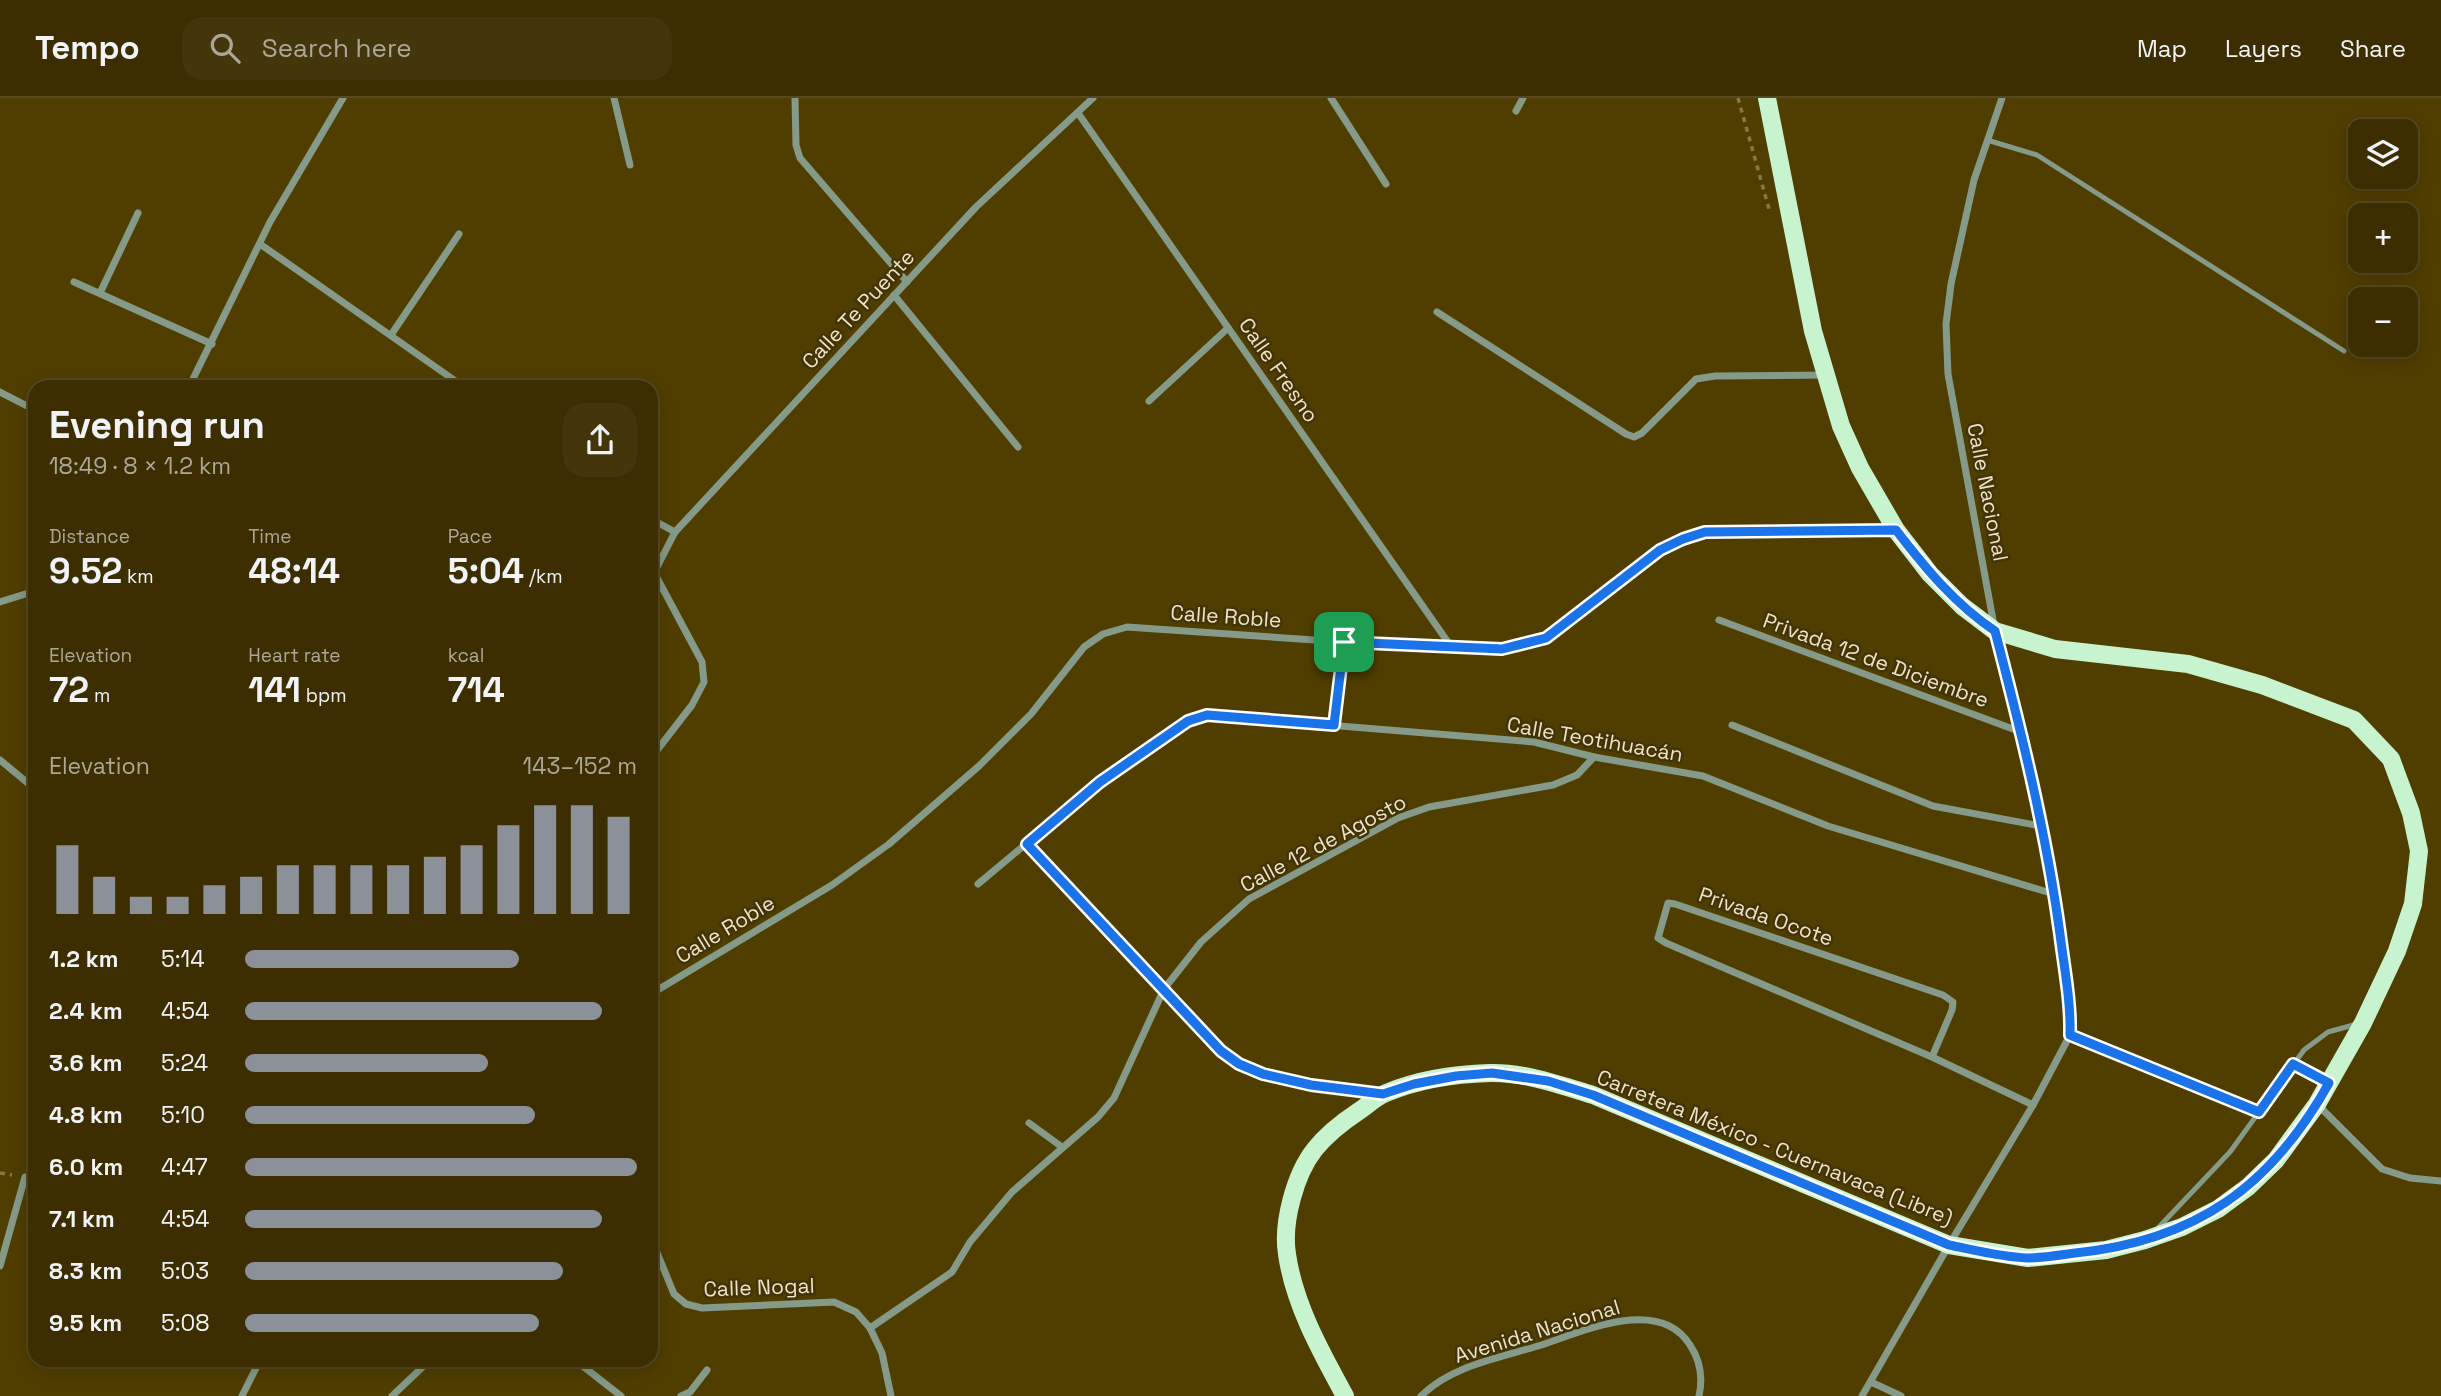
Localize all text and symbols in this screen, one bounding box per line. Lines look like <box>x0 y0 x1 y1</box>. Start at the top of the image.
search box <box>182 17 672 80</box>
text: Tempo <box>35 27 140 69</box>
icon: search <box>206 29 244 67</box>
text: Search here <box>262 31 412 65</box>
text: Map <box>2137 33 2187 64</box>
text: Layers <box>2225 33 2302 64</box>
text: Share <box>2340 33 2406 64</box>
map controls <box>2348 119 2418 357</box>
button: layers <box>2348 119 2418 189</box>
button: + <box>2348 203 2418 273</box>
street label: Calle Te Puente <box>796 244 920 374</box>
button: − <box>2348 287 2418 357</box>
street label: Calle Fresno <box>1233 312 1325 428</box>
text: Evening run <box>49 401 265 449</box>
button: share <box>563 403 637 477</box>
street label: Calle Nacional <box>1961 421 2015 563</box>
text: 18:49 · 8 × 1.2 km <box>49 451 231 481</box>
text: Distance <box>49 524 130 549</box>
text: Time <box>248 524 292 549</box>
text: Pace <box>448 524 492 549</box>
text: 9.52 <box>49 549 122 593</box>
text: 48:14 <box>248 549 340 593</box>
text: 5:04 <box>448 549 524 593</box>
text: km <box>122 564 154 589</box>
text: /km <box>524 564 563 589</box>
street label: Calle Roble <box>1170 599 1282 633</box>
street label: Privada 12 de Diciembre <box>1759 607 1993 713</box>
pin <box>1314 612 1374 672</box>
icon: arrive <box>1325 623 1363 661</box>
text: Elevation <box>49 643 132 668</box>
text: Heart rate <box>248 643 341 668</box>
text: kcal <box>448 643 484 668</box>
text: 72 <box>49 668 89 712</box>
text: 141 <box>248 668 301 712</box>
text: 714 <box>448 668 505 712</box>
text: m <box>89 683 110 708</box>
text: bpm <box>301 683 347 708</box>
street label: Calle Teotihuacán <box>1505 710 1685 768</box>
text: Elevation <box>49 751 150 781</box>
text: 143–152 m <box>522 751 637 781</box>
street label: Calle 12 de Agosto <box>1235 788 1411 898</box>
street label: Privada Ocote <box>1695 880 1837 952</box>
street label: Calle Roble <box>670 889 780 969</box>
text: 1.2 km <box>49 944 118 974</box>
text: 5:14 <box>161 944 205 974</box>
text: 2.4 km <box>49 996 123 1026</box>
text: 4:54 <box>161 996 209 1026</box>
text: 3.6 km <box>49 1048 122 1078</box>
text: 5:24 <box>161 1048 208 1078</box>
street label: Carretera México - Cuernavaca (Libre) <box>1593 1063 1957 1231</box>
text: 4.8 km <box>49 1100 123 1130</box>
text: 5:10 <box>161 1100 205 1130</box>
text: 6.0 km <box>49 1152 123 1182</box>
text: 4:47 <box>161 1152 208 1182</box>
text: 7.1 km <box>49 1204 115 1234</box>
text: 4:54 <box>161 1204 209 1234</box>
text: 8.3 km <box>49 1256 122 1286</box>
text: 5:03 <box>161 1256 209 1286</box>
street label: Calle Nogal <box>703 1272 815 1302</box>
street label: Avenida Nacional <box>1451 1293 1623 1369</box>
text: 9.5 km <box>49 1308 122 1338</box>
text: 5:08 <box>161 1308 210 1338</box>

